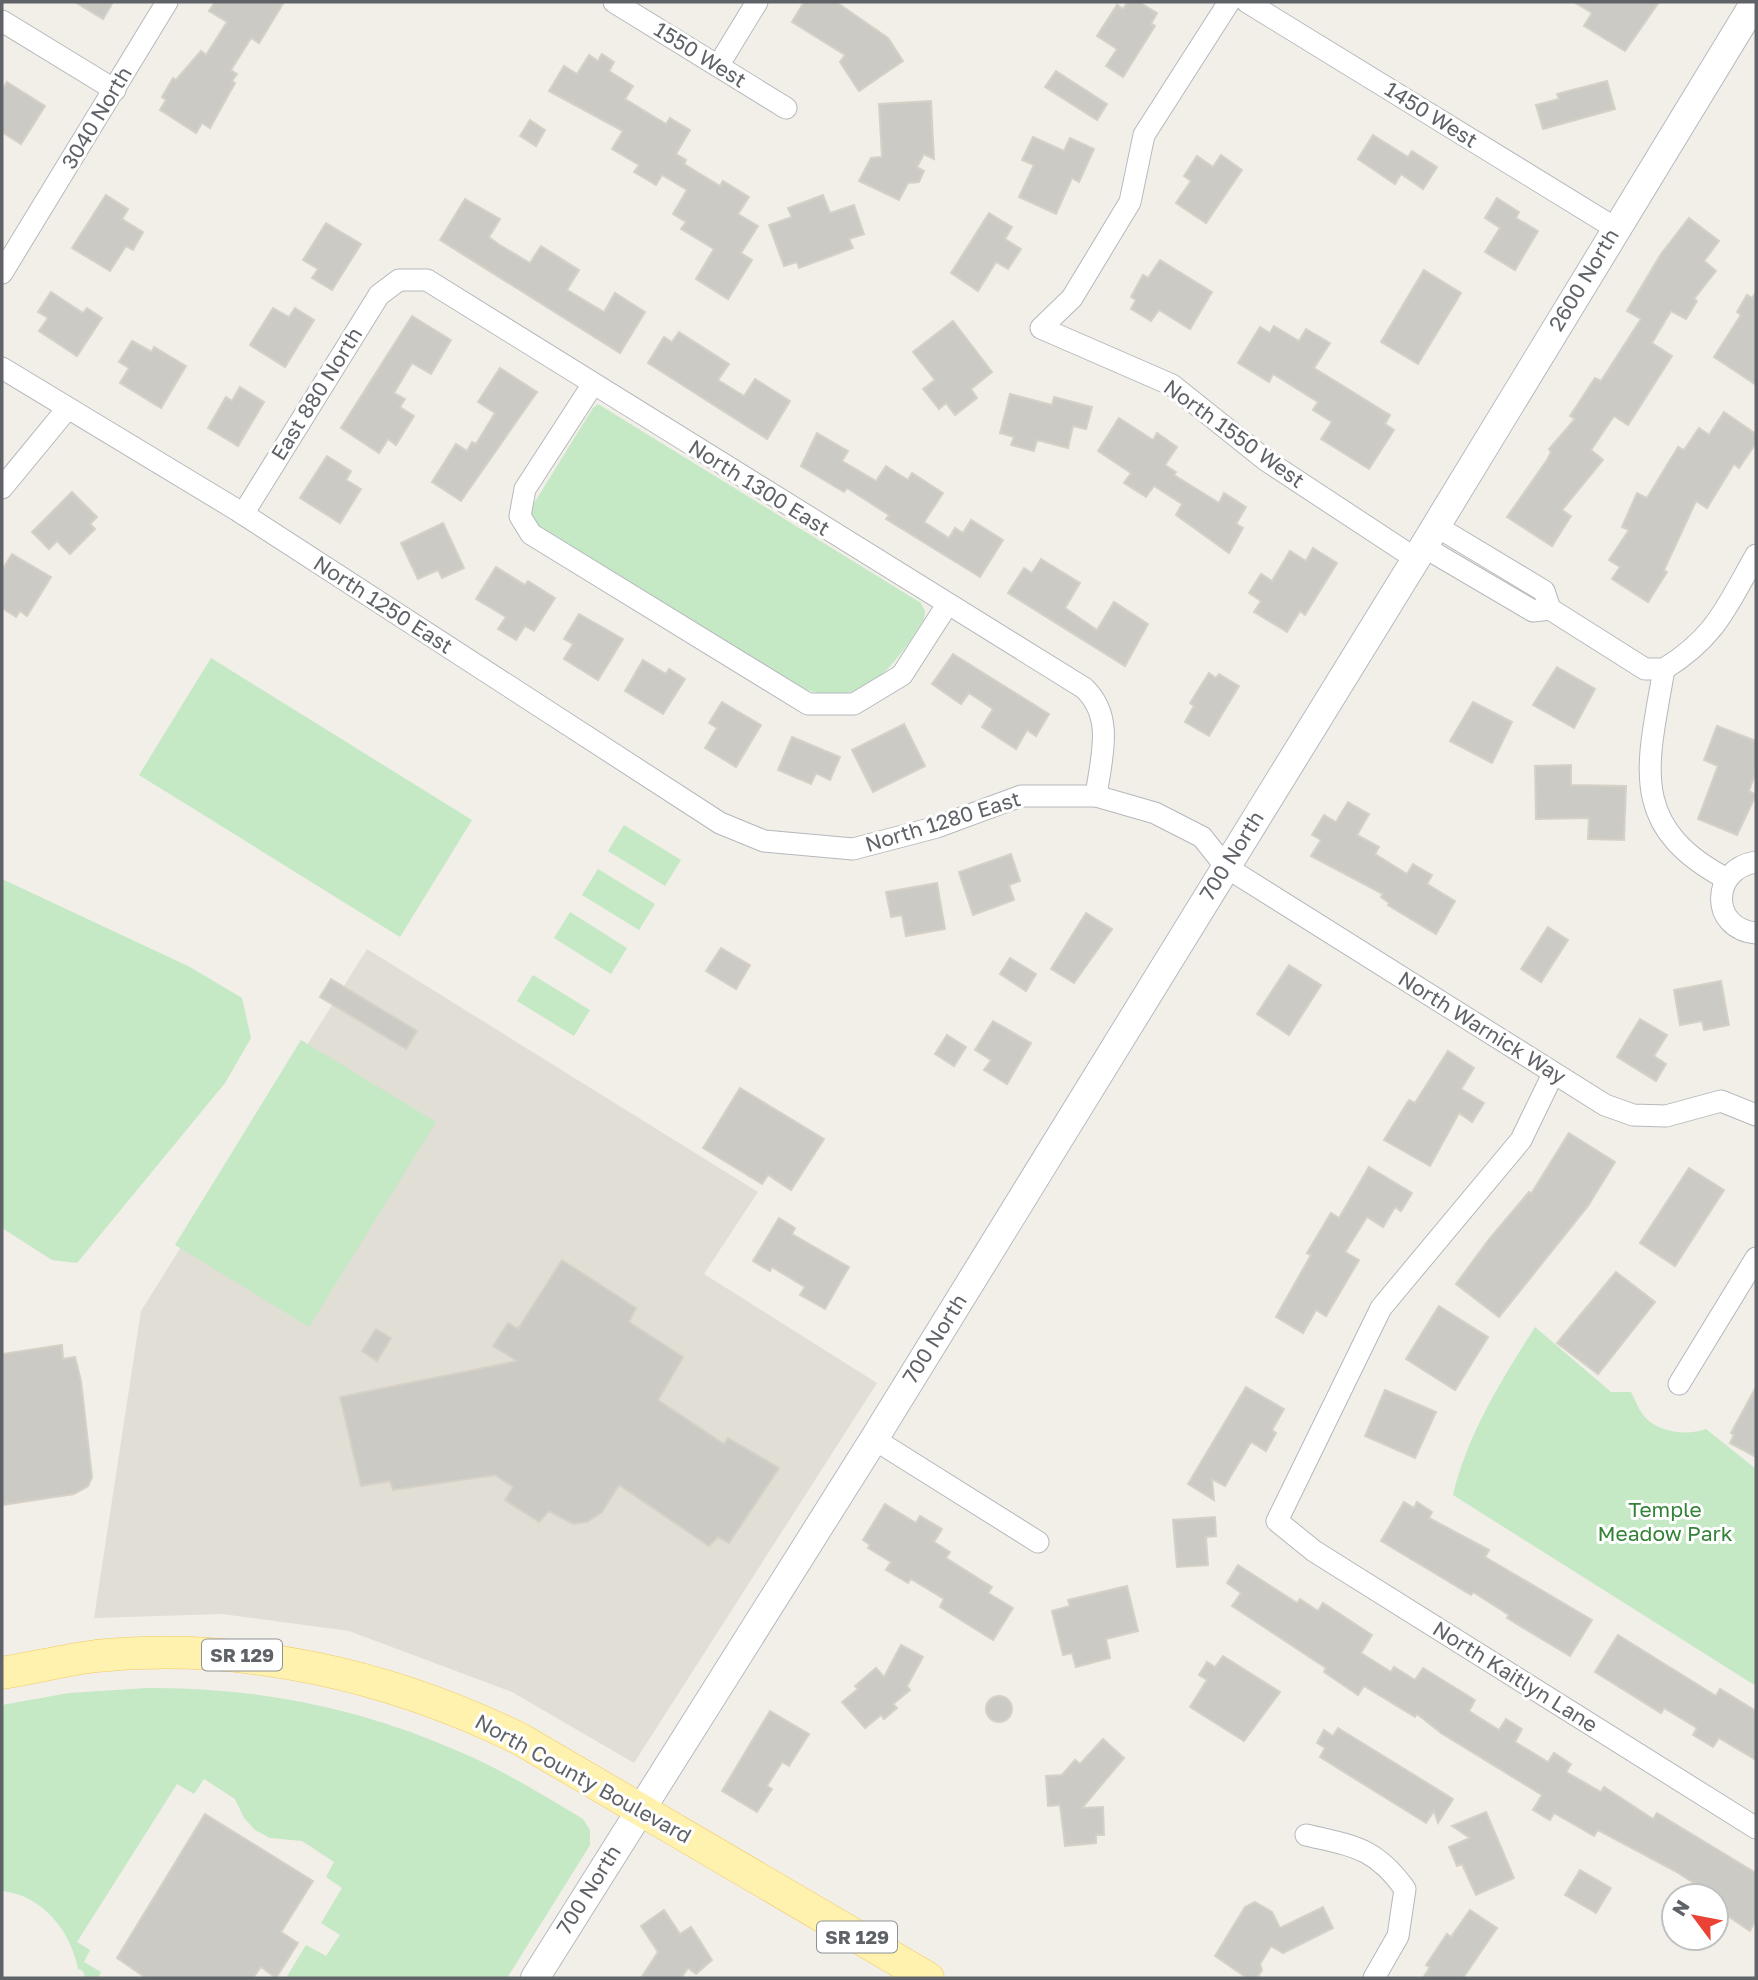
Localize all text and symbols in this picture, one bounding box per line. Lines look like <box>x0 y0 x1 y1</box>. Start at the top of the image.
street label: 1550 West <box>650 16 751 93</box>
street label: 3040 North <box>55 62 137 173</box>
street label: 1450 West <box>1380 75 1483 153</box>
street label: 2600 North <box>1542 224 1624 335</box>
street label: East 880 North <box>265 322 367 465</box>
street label: North 1550 West <box>1159 373 1310 493</box>
street label: North 1300 East <box>684 433 835 541</box>
street label: North 1250 East <box>309 550 458 659</box>
street label: North 1280 East <box>862 785 1024 857</box>
street label: 700 North <box>1193 806 1269 905</box>
street label: North Warnick Way <box>1394 965 1571 1089</box>
street label: 700 North <box>896 1289 972 1388</box>
park label: Temple Meadow Park <box>1597 1496 1733 1546</box>
street label: North Kaitlyn Lane <box>1428 1615 1603 1737</box>
road number: SR 129 <box>202 1639 282 1670</box>
street label: North County Boulevard <box>471 1708 696 1848</box>
street label: 700 North <box>550 1840 626 1939</box>
north arrow <box>1660 1882 1730 1952</box>
text: N <box>1667 1896 1694 1920</box>
road number: SR 129 <box>817 1922 897 1952</box>

